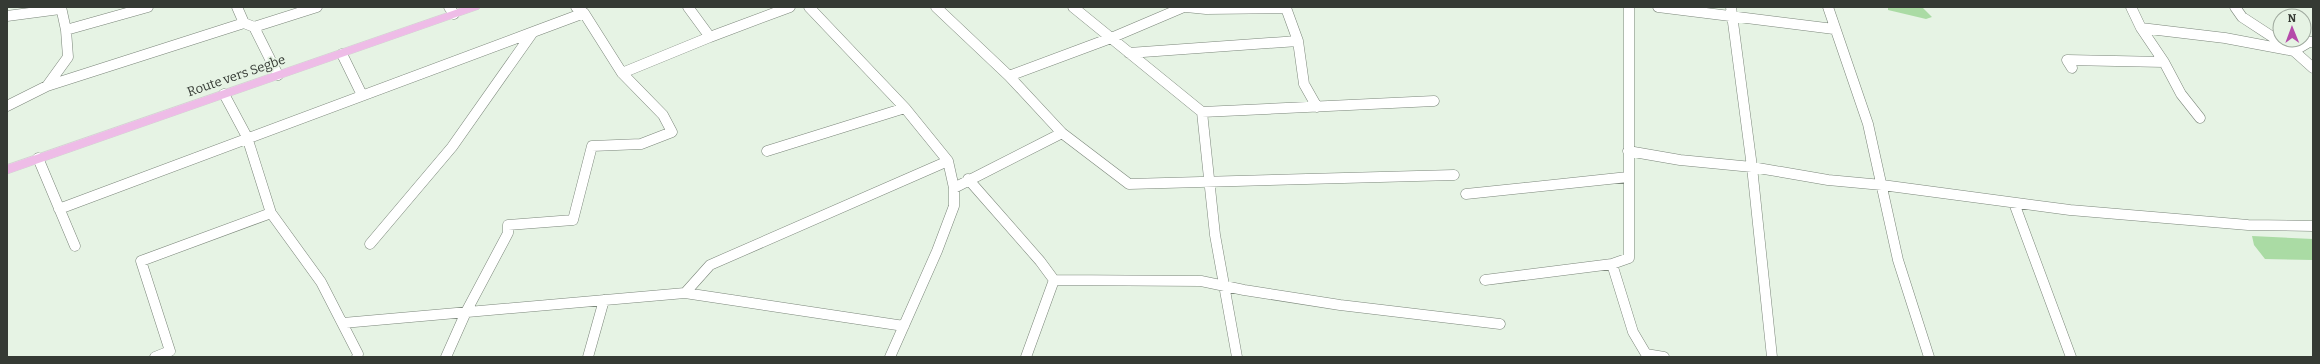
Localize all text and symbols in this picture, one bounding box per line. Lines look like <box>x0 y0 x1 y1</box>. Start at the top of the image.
north arrow <box>2272 8 2312 48</box>
text: N <box>2287 12 2297 25</box>
street label: Route vers Segbe <box>185 52 287 99</box>

